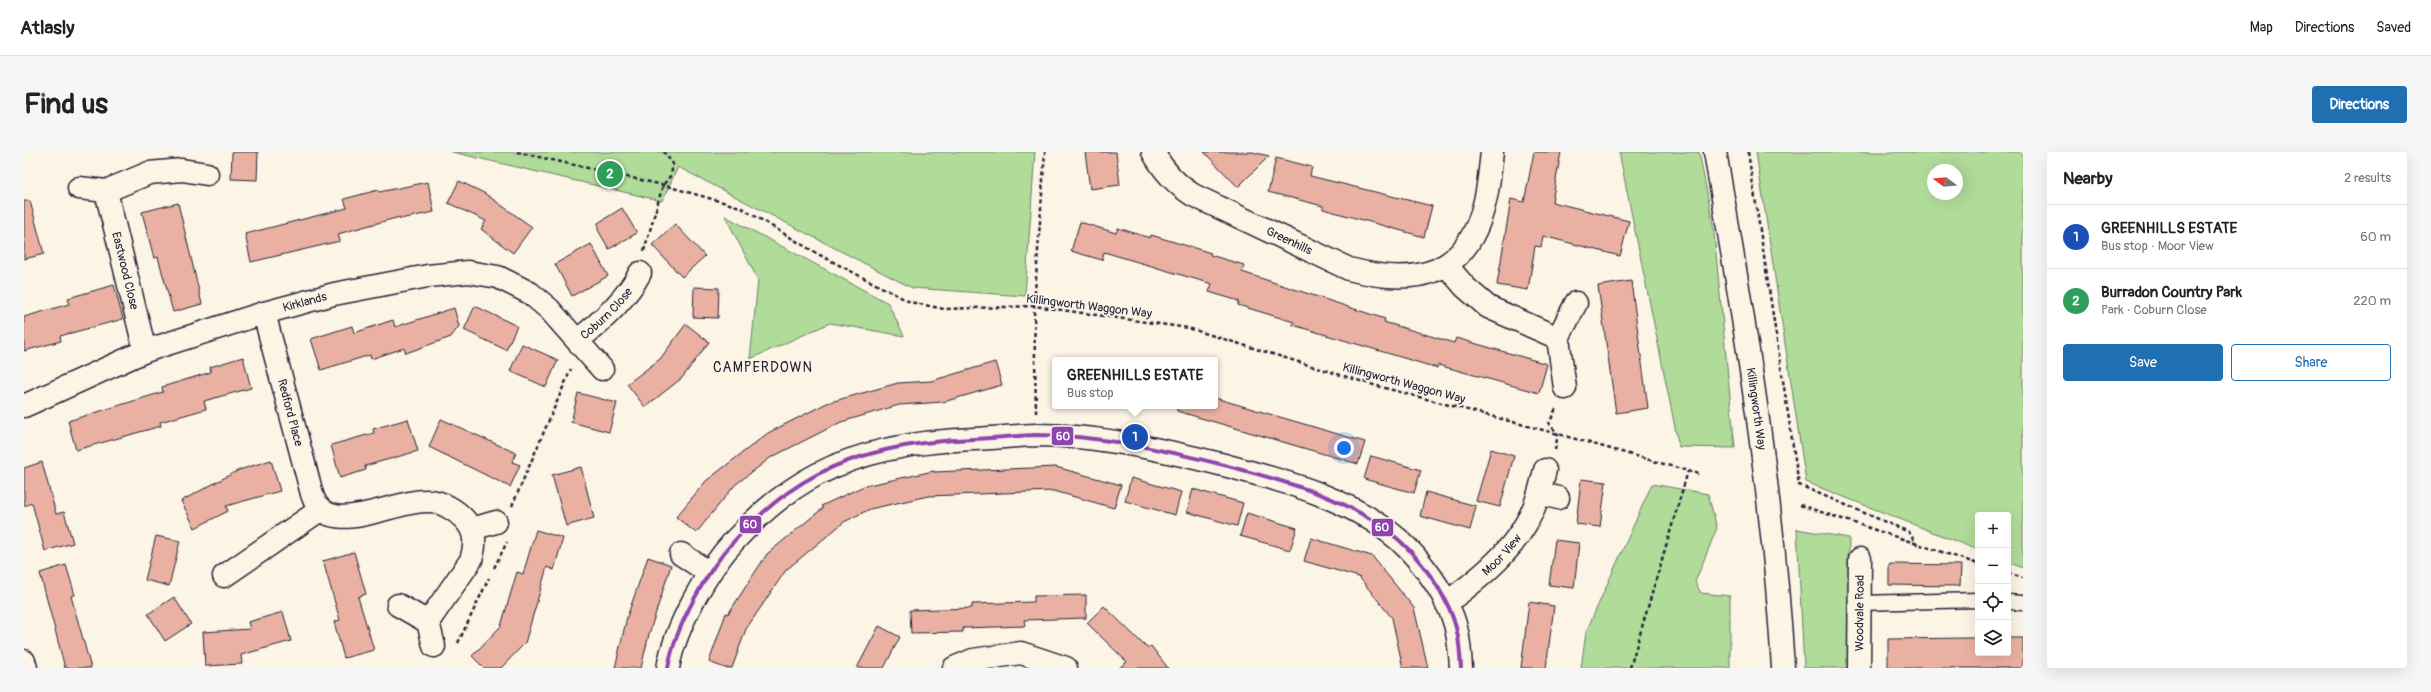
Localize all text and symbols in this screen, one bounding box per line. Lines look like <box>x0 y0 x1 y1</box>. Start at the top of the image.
text: Atlasly <box>20 16 74 40</box>
text: Map <box>2250 19 2273 36</box>
text: Directions <box>2295 19 2354 36</box>
text: Saved <box>2376 19 2411 36</box>
button: Directions <box>2312 86 2407 123</box>
text: Find us <box>24 87 108 122</box>
pin: 2 <box>597 159 623 189</box>
north arrow <box>1927 164 1963 200</box>
text: Nearby <box>2063 168 2112 189</box>
text: 2 results <box>2344 170 2391 186</box>
text: GREENHILLS ESTATE <box>2101 219 2237 238</box>
street label: Greenhills <box>1264 224 1315 259</box>
text: 1 <box>2073 229 2079 245</box>
text: 60 m <box>2360 229 2391 245</box>
street label: Eastwood Close <box>108 230 142 311</box>
text: Bus stop · Moor View <box>2101 238 2214 254</box>
text: Burradon Country Park <box>2101 283 2242 302</box>
street label: Coburn Close <box>578 285 636 343</box>
street label: Kirklands <box>281 289 329 316</box>
street label: Killingworth Waggon Way <box>1025 291 1153 322</box>
text: 2 <box>2072 293 2080 309</box>
text: 220 m <box>2353 293 2391 309</box>
text: Park · Coburn Close <box>2101 302 2207 318</box>
button: Save <box>2063 344 2223 381</box>
button: Share <box>2231 344 2391 381</box>
popup <box>1052 357 1218 409</box>
district label: CAMPERDOWN <box>713 359 813 376</box>
street label: Killingworth Waggon Way <box>1341 360 1467 407</box>
text: GREENHILLS ESTATE <box>1067 366 1203 385</box>
street label: Killingworth Way <box>1743 367 1769 451</box>
street label: Redford Place <box>274 377 306 448</box>
text: Bus stop <box>1067 385 1114 401</box>
pin: 1 <box>1122 422 1148 452</box>
line badge: 60 <box>1051 426 1074 446</box>
text: 60 <box>1056 430 1070 443</box>
your location <box>1334 438 1354 458</box>
map controls <box>1975 512 2011 656</box>
button: + <box>1975 512 2011 548</box>
line badge: 60 <box>739 515 762 534</box>
text: 60 <box>743 518 757 531</box>
line badge: 60 <box>1371 518 1394 537</box>
text: 60 <box>1375 521 1389 534</box>
street label: Moor View <box>1479 531 1525 579</box>
button: − <box>1975 548 2011 584</box>
street label: Woodvale Road <box>1852 575 1868 651</box>
button: locate <box>1975 584 2011 620</box>
button: layers <box>1975 620 2011 656</box>

